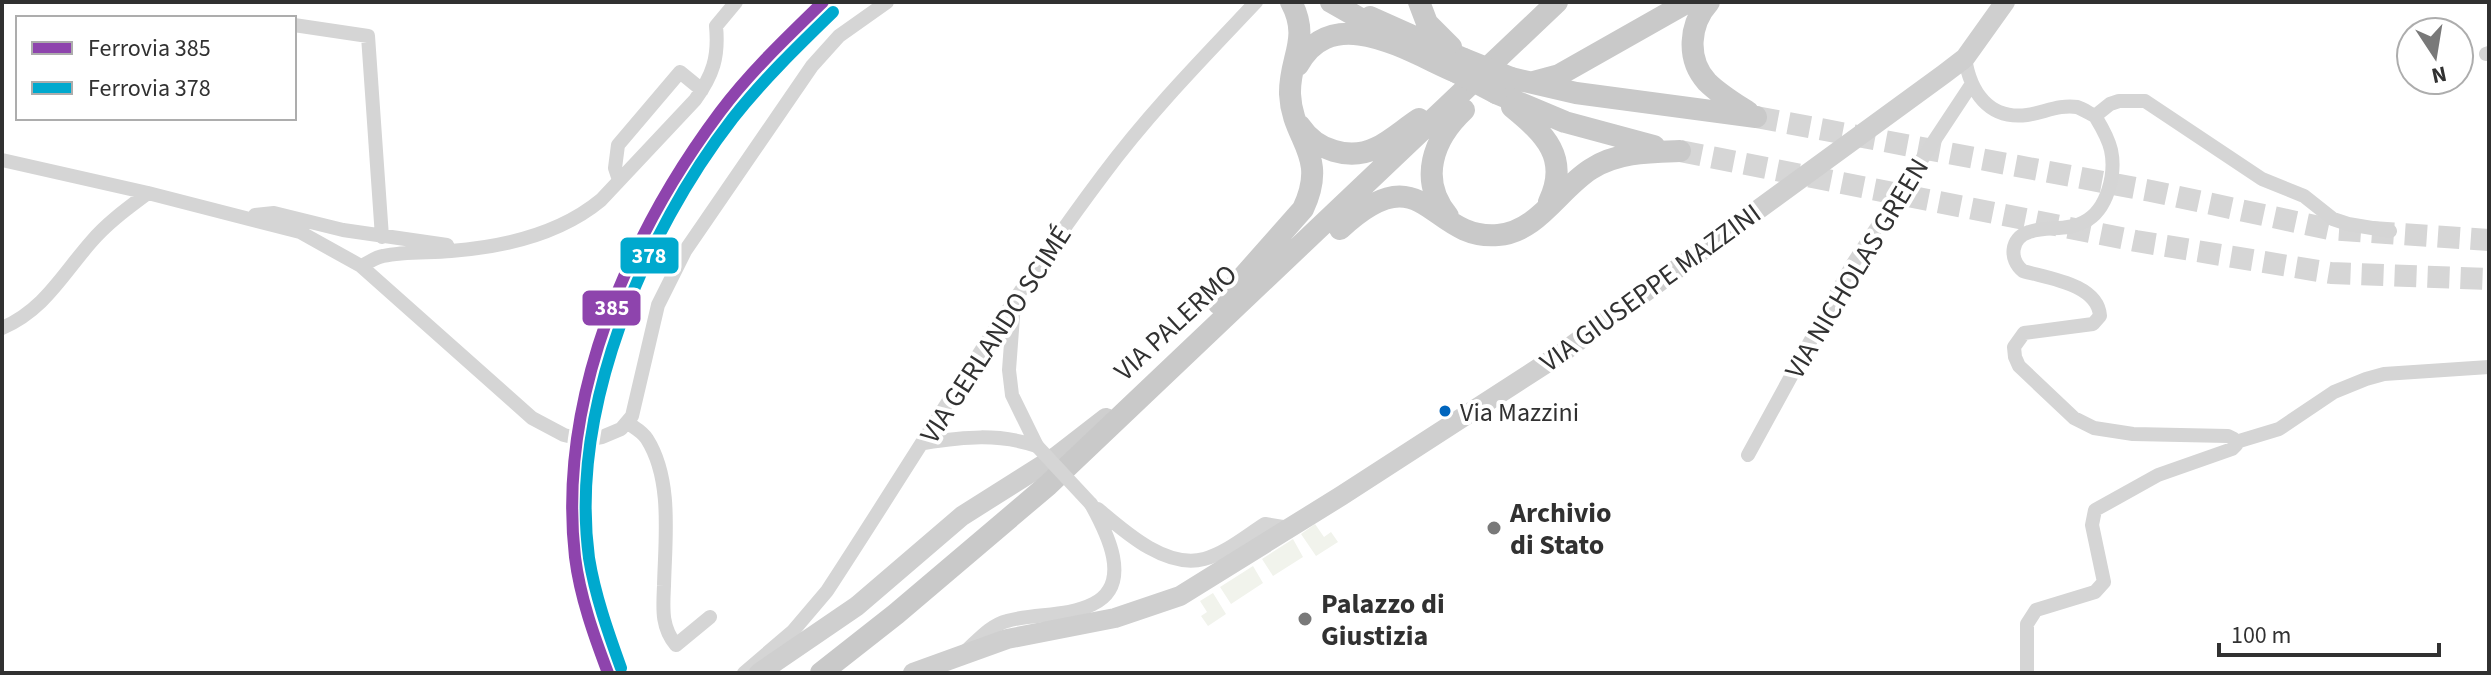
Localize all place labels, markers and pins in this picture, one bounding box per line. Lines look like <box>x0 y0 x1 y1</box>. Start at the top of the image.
place label: Via Mazzini <box>1460 394 1579 431</box>
marker: Via Mazzini <box>1437 403 1453 419</box>
place label: Archivio di Stato <box>1509 493 1612 565</box>
marker: Archivio di Stato <box>1485 519 1503 537</box>
place label: Palazzo di Giustizia <box>1321 584 1445 656</box>
marker: Palazzo di Giustizia <box>1296 610 1314 628</box>

